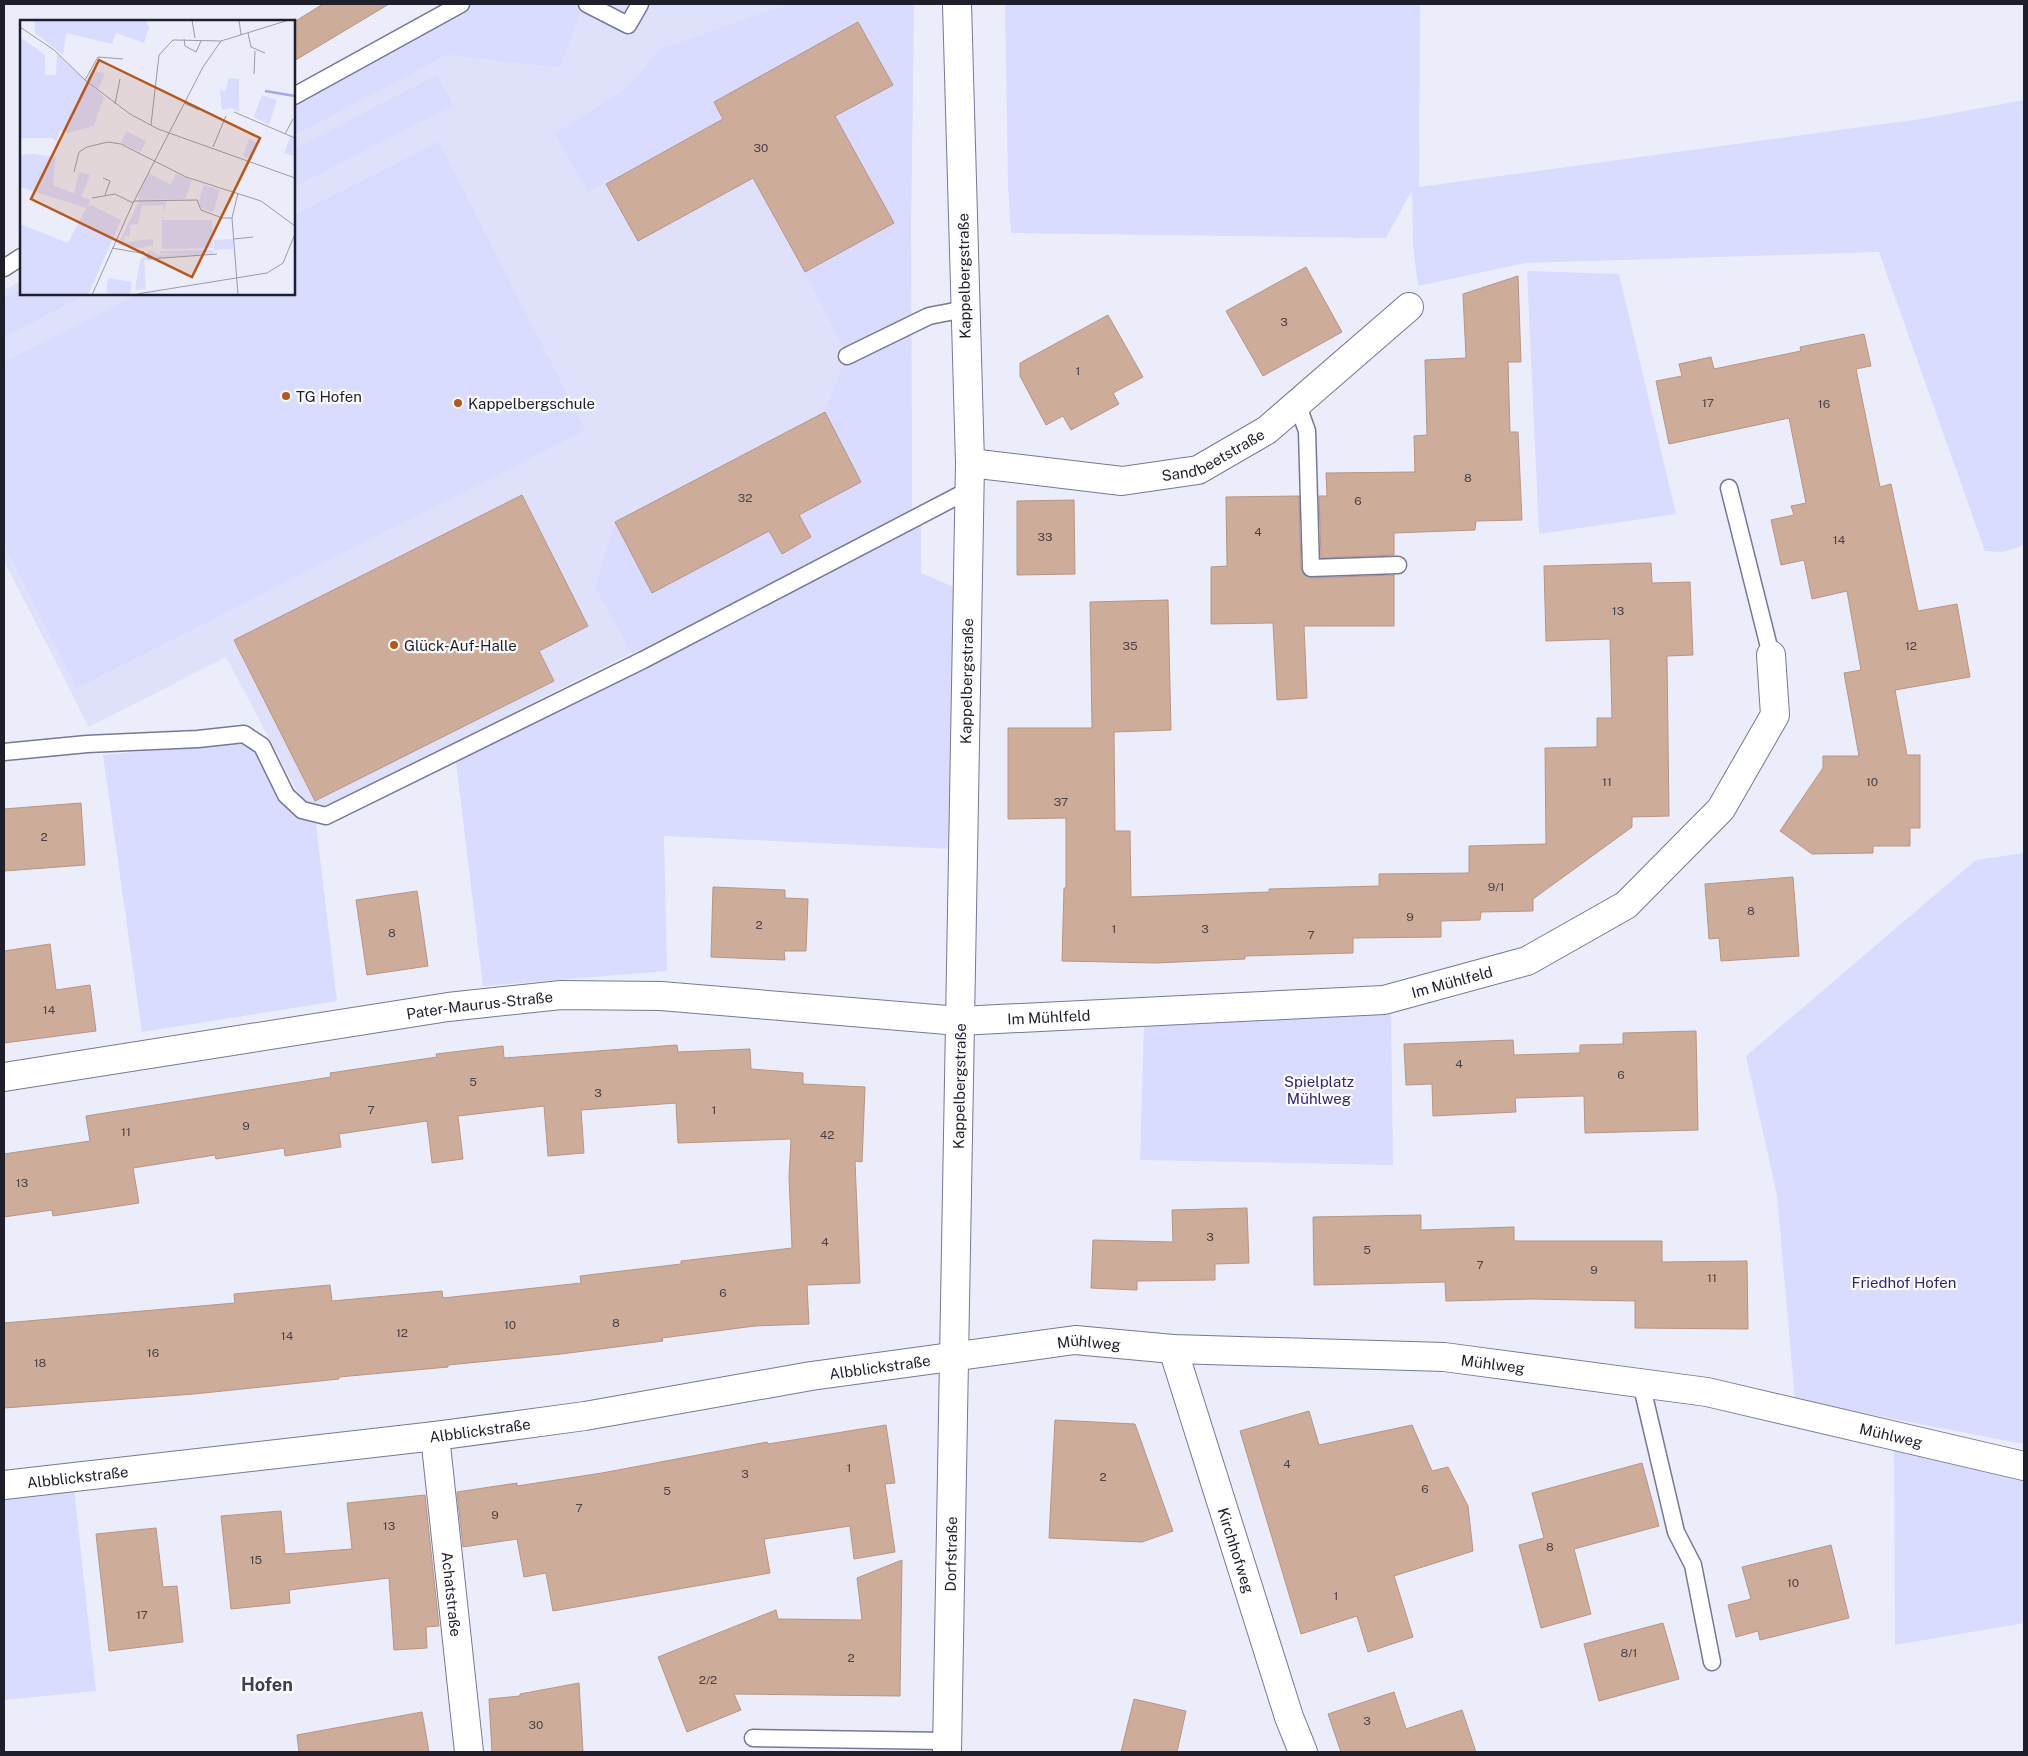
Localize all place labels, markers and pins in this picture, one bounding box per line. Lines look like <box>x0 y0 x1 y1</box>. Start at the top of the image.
place label: TG Hofen <box>296 388 362 405</box>
marker: TG Hofen <box>280 390 292 402</box>
place label: Kappelbergschule <box>468 395 595 412</box>
marker: Kappelbergschule <box>452 397 464 409</box>
place label: Glück-Auf-Halle <box>404 637 517 654</box>
marker: Glück-Auf-Halle <box>388 639 400 651</box>

